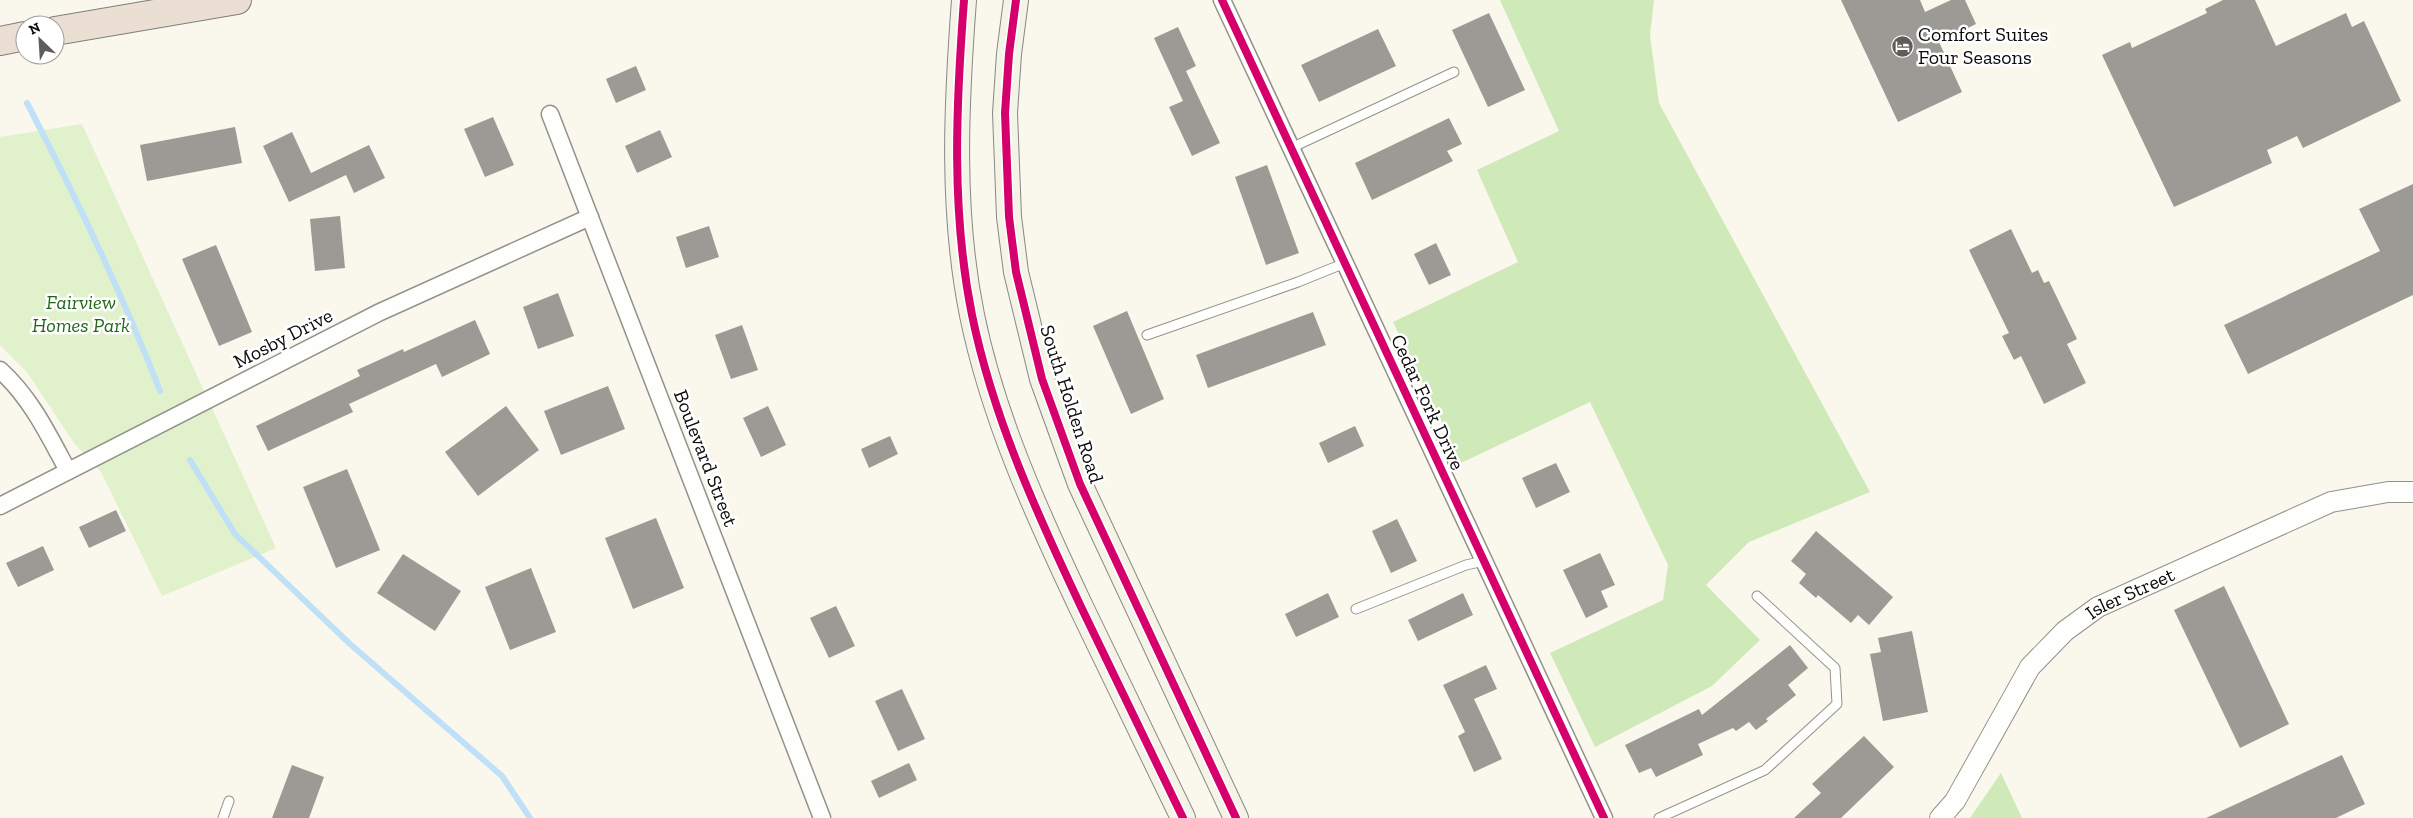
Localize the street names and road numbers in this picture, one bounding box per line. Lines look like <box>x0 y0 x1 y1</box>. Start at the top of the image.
street label: Mosby Drive <box>229 303 337 373</box>
street label: South Holden Road <box>1035 322 1109 486</box>
street label: Cedar Fork Drive <box>1386 330 1470 474</box>
street label: Boulevard Street <box>669 386 743 530</box>
street label: Isler Street <box>2081 562 2179 624</box>

